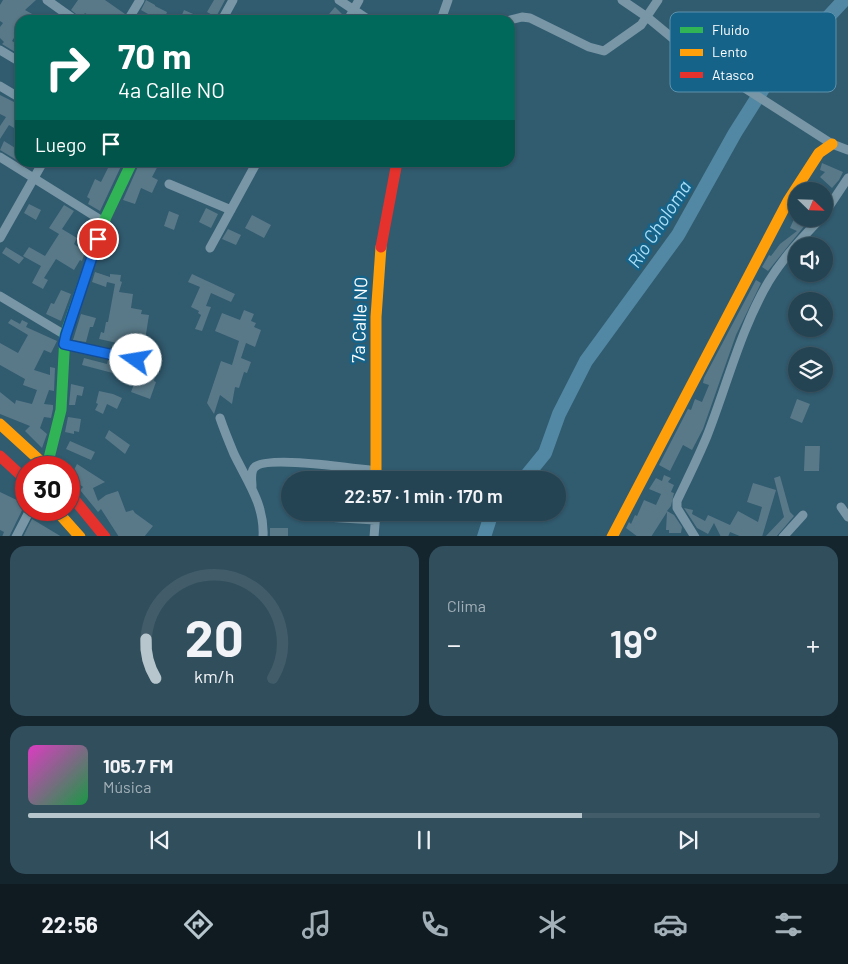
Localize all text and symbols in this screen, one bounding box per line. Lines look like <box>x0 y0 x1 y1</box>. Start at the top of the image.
legend <box>670 12 836 92</box>
text: Fluido <box>712 21 750 38</box>
text: 70 m <box>118 34 192 76</box>
icon: right <box>35 35 100 100</box>
text: Lento <box>712 43 747 60</box>
text: Atasco <box>712 66 754 83</box>
text: 4a Calle NO <box>118 76 225 102</box>
icon: arrive <box>97 130 125 158</box>
text: Luego <box>35 133 87 156</box>
water label: Río Choloma <box>622 176 695 272</box>
north arrow <box>788 182 832 228</box>
map controls <box>788 182 833 392</box>
pin <box>77 218 119 260</box>
icon: arrive <box>84 225 112 253</box>
button: sound <box>788 237 833 282</box>
street label: 7a Calle NO <box>347 277 371 363</box>
button: search <box>788 292 833 337</box>
position arrow <box>109 333 161 385</box>
button: layers <box>788 347 833 392</box>
speed limit sign: 30 <box>15 456 80 521</box>
text: 22:57 · 1 min · 170 m <box>344 484 503 507</box>
text: Clima <box>447 596 486 615</box>
text: 20 <box>185 605 244 667</box>
text: 19° <box>610 620 657 666</box>
text: − <box>447 627 461 661</box>
text: + <box>806 627 820 661</box>
text: km/h <box>194 665 235 687</box>
text: 105.7 FM <box>103 754 173 777</box>
text: Música <box>103 777 151 796</box>
icon: previous <box>146 826 174 854</box>
icon: pause <box>410 826 438 854</box>
icon: next <box>674 826 702 854</box>
icon: directions <box>181 907 216 942</box>
icon: music <box>299 907 334 942</box>
icon: phone <box>417 907 452 942</box>
icon: climate <box>535 907 570 942</box>
icon: car <box>653 907 688 942</box>
icon: filters <box>771 907 806 942</box>
text: 22:56 <box>42 911 98 937</box>

